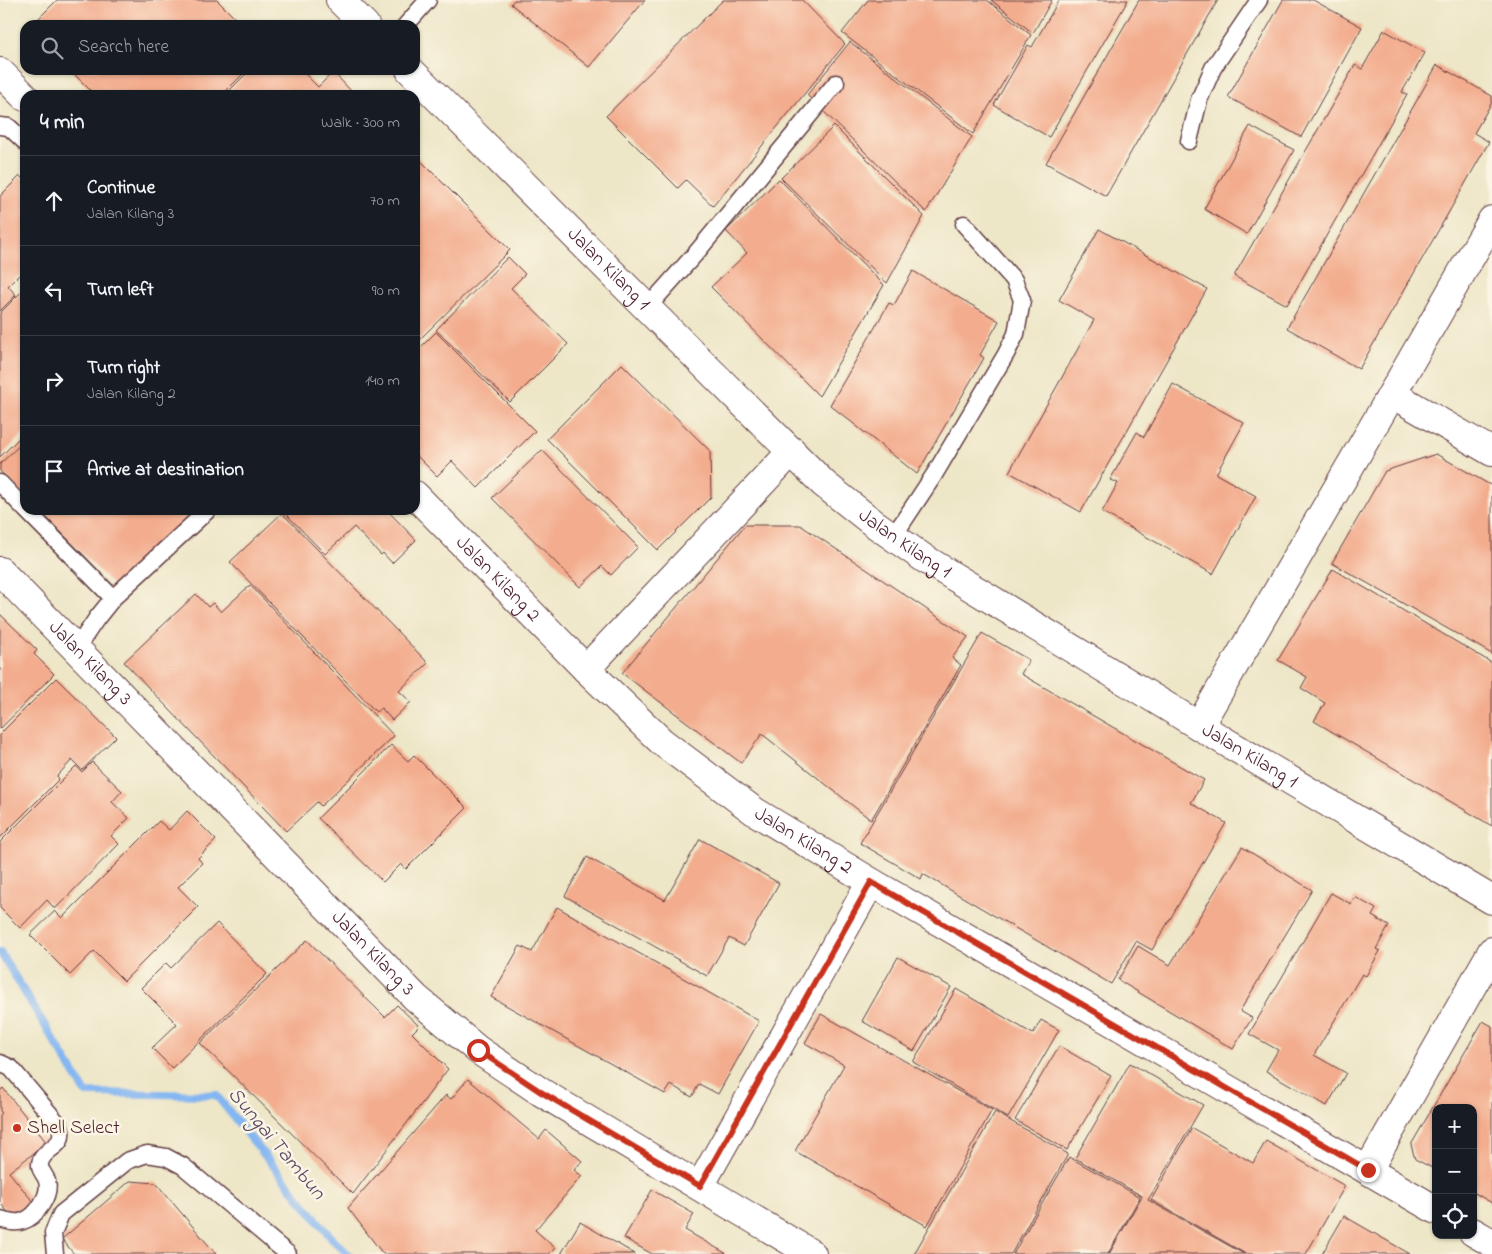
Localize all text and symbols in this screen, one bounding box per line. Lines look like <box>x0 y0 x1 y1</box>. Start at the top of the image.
search box <box>20 20 420 75</box>
icon: search <box>38 34 66 62</box>
text: Search here <box>78 34 169 61</box>
text: 4 min <box>40 108 84 138</box>
text: Walk · 300 m <box>321 111 400 135</box>
text: Continue <box>87 175 155 202</box>
icon: ahead <box>40 187 68 215</box>
text: 70 m <box>370 189 400 213</box>
text: Jalan Kilang 3 <box>87 202 174 226</box>
street label: Jalan Kilang 1 <box>560 221 656 317</box>
icon: left <box>40 277 68 305</box>
text: Turn left <box>87 277 154 304</box>
text: 90 m <box>372 279 400 303</box>
text: Turn right <box>87 355 160 382</box>
icon: right <box>40 367 68 395</box>
text: 140 m <box>365 369 400 393</box>
text: Jalan Kilang 2 <box>87 382 176 406</box>
icon: arrive <box>40 457 68 485</box>
text: Arrive at destination <box>87 457 244 484</box>
street label: Jalan Kilang 1 <box>852 502 957 586</box>
street label: Jalan Kilang 2 <box>448 529 547 629</box>
street label: Jalan Kilang 3 <box>42 614 139 713</box>
street label: Jalan Kilang 1 <box>1196 716 1303 796</box>
street label: Jalan Kilang 2 <box>748 800 858 882</box>
street label: Jalan Kilang 3 <box>324 904 421 1003</box>
route start <box>467 1039 490 1062</box>
water label: Sungai Tambun <box>219 1081 332 1208</box>
map controls <box>1432 1104 1477 1239</box>
button: + <box>1432 1104 1477 1149</box>
place label: Shell Select <box>27 1114 120 1143</box>
marker: Shell Select <box>11 1122 23 1134</box>
button: − <box>1432 1149 1477 1194</box>
route end <box>1357 1159 1380 1182</box>
button: locate <box>1432 1194 1477 1239</box>

